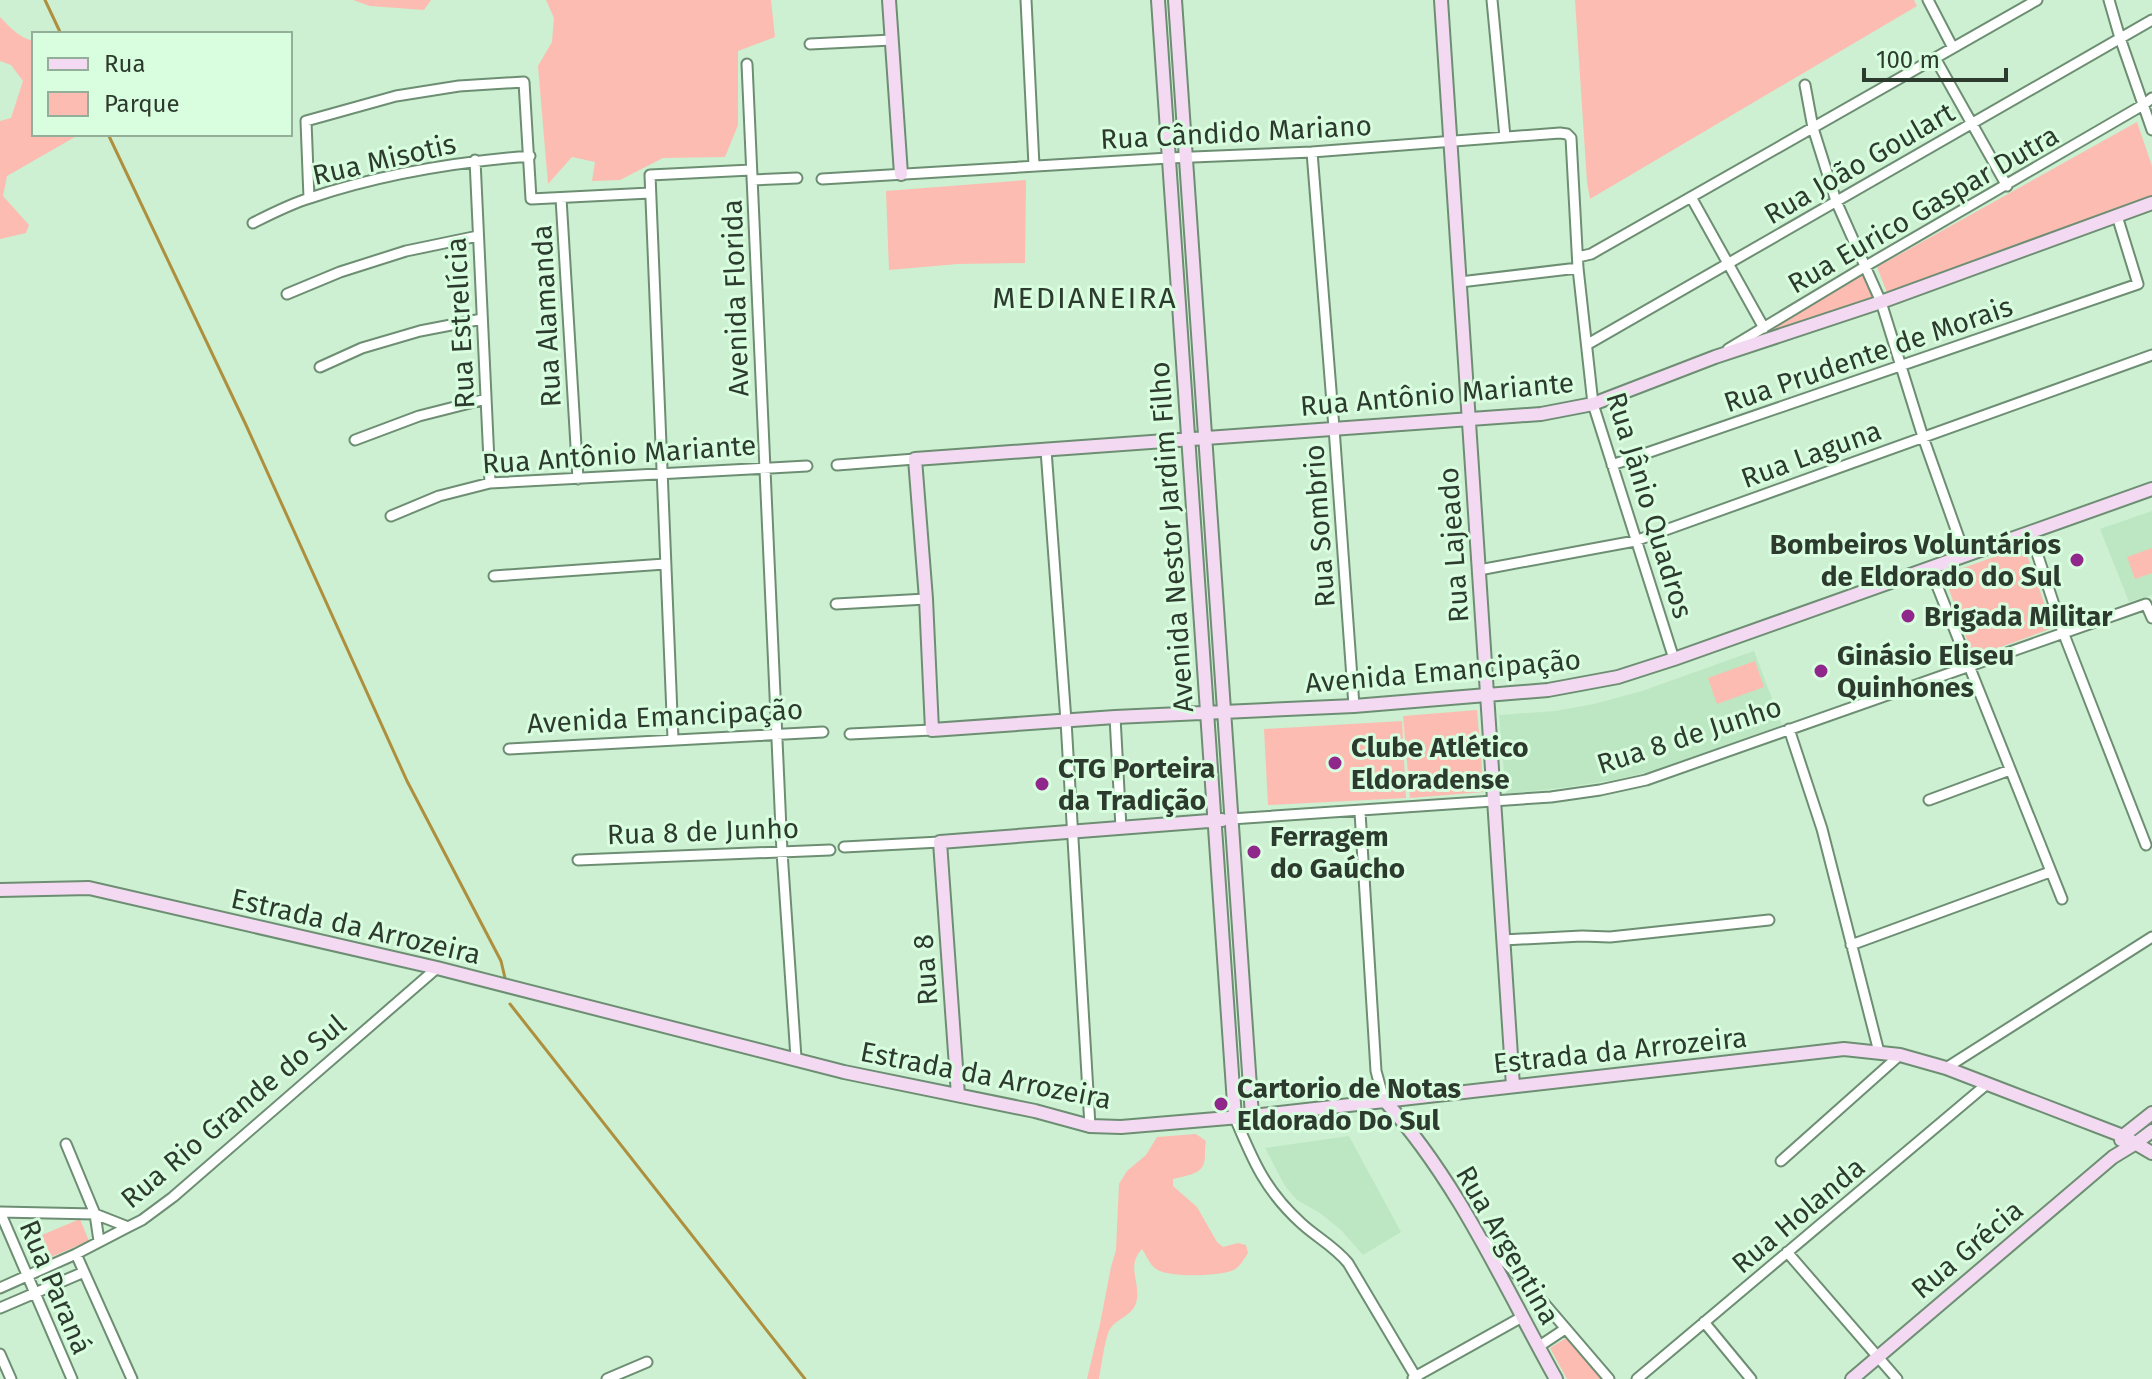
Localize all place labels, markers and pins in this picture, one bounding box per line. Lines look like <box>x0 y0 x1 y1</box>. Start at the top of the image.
place label: Bombeiros Voluntários de Eldorado do Sul <box>1770 528 2062 593</box>
marker: Bombeiros Voluntários de Eldorado do Sul <box>2068 551 2086 569</box>
place label: Brigada Militar <box>1924 600 2113 633</box>
marker: Brigada Militar <box>1899 607 1917 625</box>
place label: Ginásio Eliseu Quinhones <box>1837 639 2014 704</box>
marker: Ginásio Eliseu Quinhones <box>1812 662 1830 680</box>
place label: Clube Atlético Eldoradense <box>1351 731 1529 796</box>
place label: CTG Porteira da Tradição <box>1058 752 1215 817</box>
marker: Clube Atlético Eldoradense <box>1326 754 1344 772</box>
marker: CTG Porteira da Tradição <box>1033 775 1051 793</box>
place label: Ferragem do Gaúcho <box>1270 820 1405 885</box>
marker: Ferragem do Gaúcho <box>1245 843 1263 861</box>
place label: Cartorio de Notas Eldorado Do Sul <box>1237 1072 1461 1137</box>
marker: Cartorio de Notas Eldorado Do Sul <box>1212 1095 1230 1113</box>

